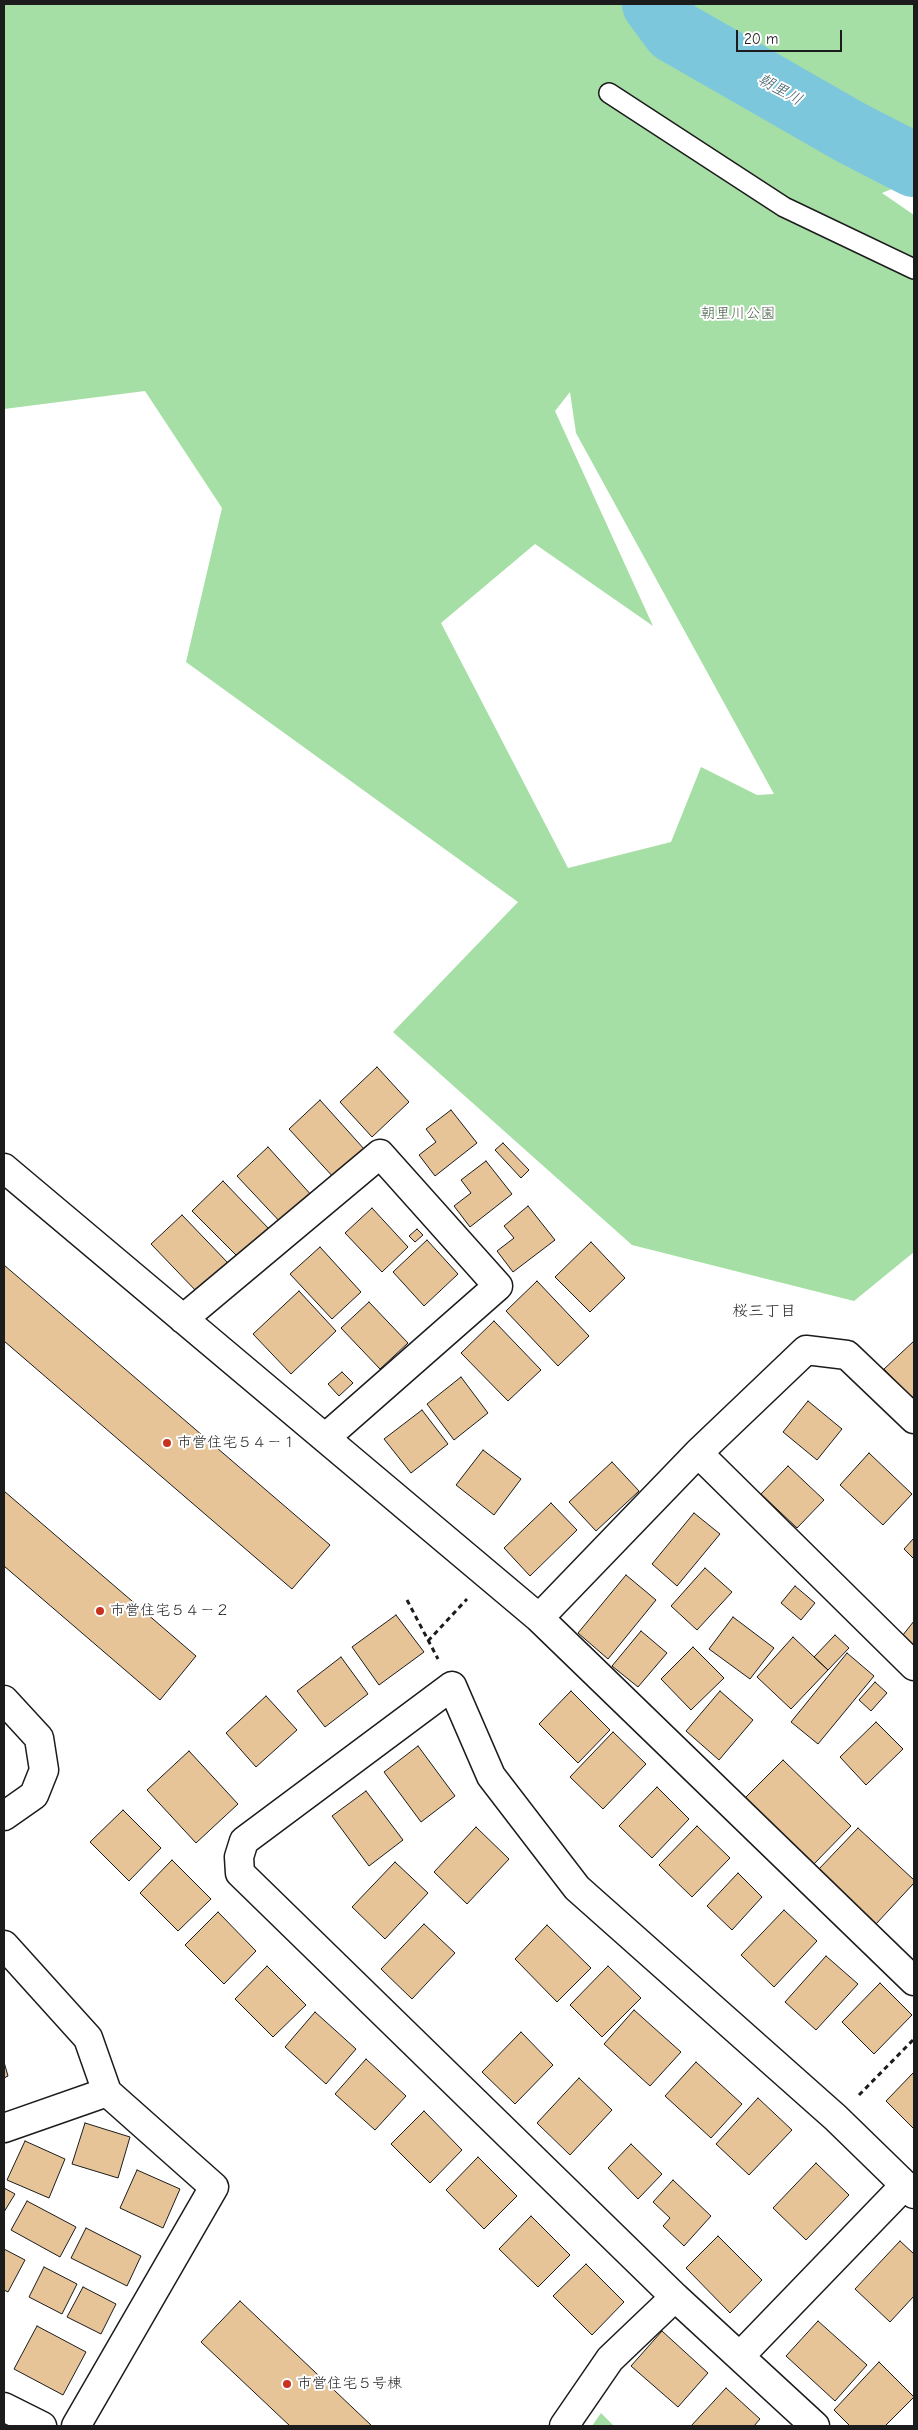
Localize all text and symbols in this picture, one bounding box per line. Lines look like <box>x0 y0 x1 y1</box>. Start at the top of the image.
scale bar <box>738 20 844 52</box>
text: 20 m <box>744 30 778 48</box>
water label: 朝里川 <box>754 70 806 110</box>
park label: 朝里川公園 <box>701 305 775 323</box>
district label: 桜三丁目 <box>732 1301 796 1321</box>
place label: 市営住宅５４－１ <box>177 1434 297 1452</box>
marker: 市営住宅５４－１ <box>161 1437 173 1449</box>
place label: 市営住宅５４－２ <box>110 1602 230 1620</box>
marker: 市営住宅５４－２ <box>94 1605 106 1617</box>
place label: 市営住宅５号棟 <box>297 2375 402 2393</box>
marker: 市営住宅５号棟 <box>281 2378 293 2390</box>

